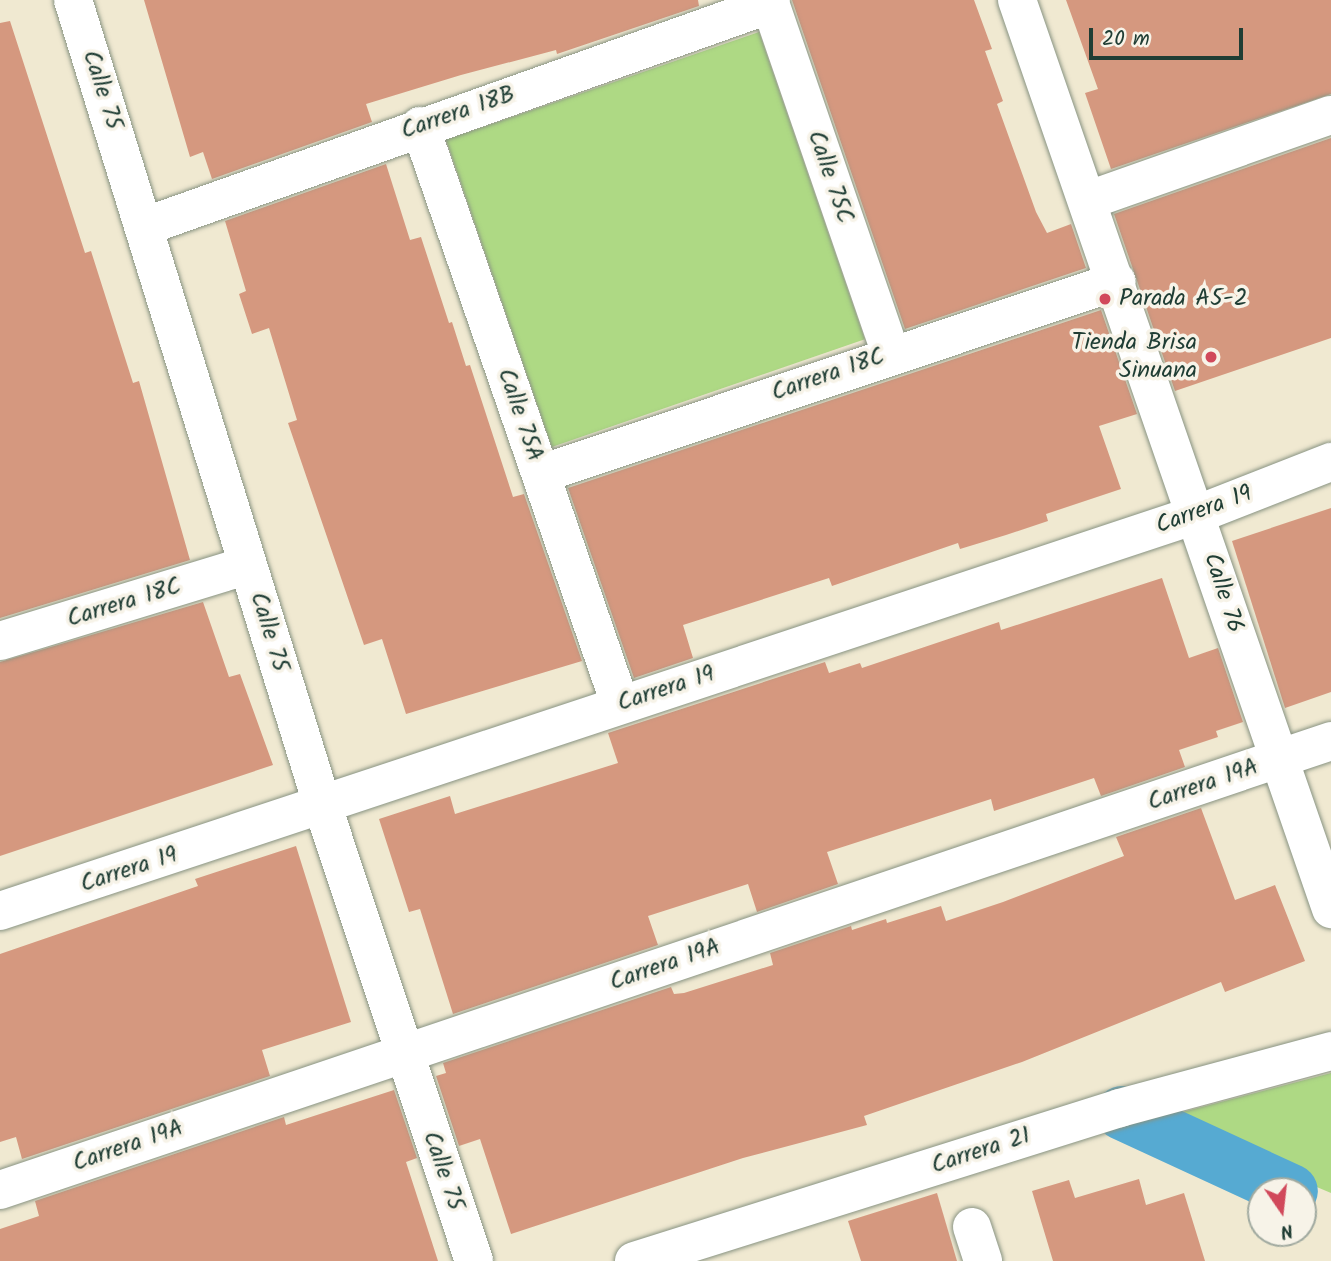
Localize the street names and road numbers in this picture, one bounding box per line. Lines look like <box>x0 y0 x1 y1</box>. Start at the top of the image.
street label: Calle 75 <box>76 47 128 133</box>
street label: Carrera 18B <box>397 80 519 146</box>
street label: Calle 75C <box>801 127 859 227</box>
street label: Carrera 18C <box>768 342 888 408</box>
street label: Calle 75A <box>491 365 549 465</box>
street label: Carrera 19 <box>1152 479 1256 541</box>
street label: Calle 76 <box>1197 549 1249 637</box>
street label: Carrera 18C <box>64 572 184 634</box>
street label: Calle 75 <box>243 589 295 675</box>
street label: Carrera 19 <box>614 660 718 718</box>
street label: Carrera 19A <box>1144 753 1262 817</box>
street label: Carrera 19 <box>77 841 181 899</box>
street label: Carrera 19A <box>606 933 724 997</box>
street label: Carrera 19A <box>69 1114 187 1178</box>
street label: Carrera 21 <box>928 1121 1034 1181</box>
street label: Calle 75 <box>416 1128 470 1214</box>

